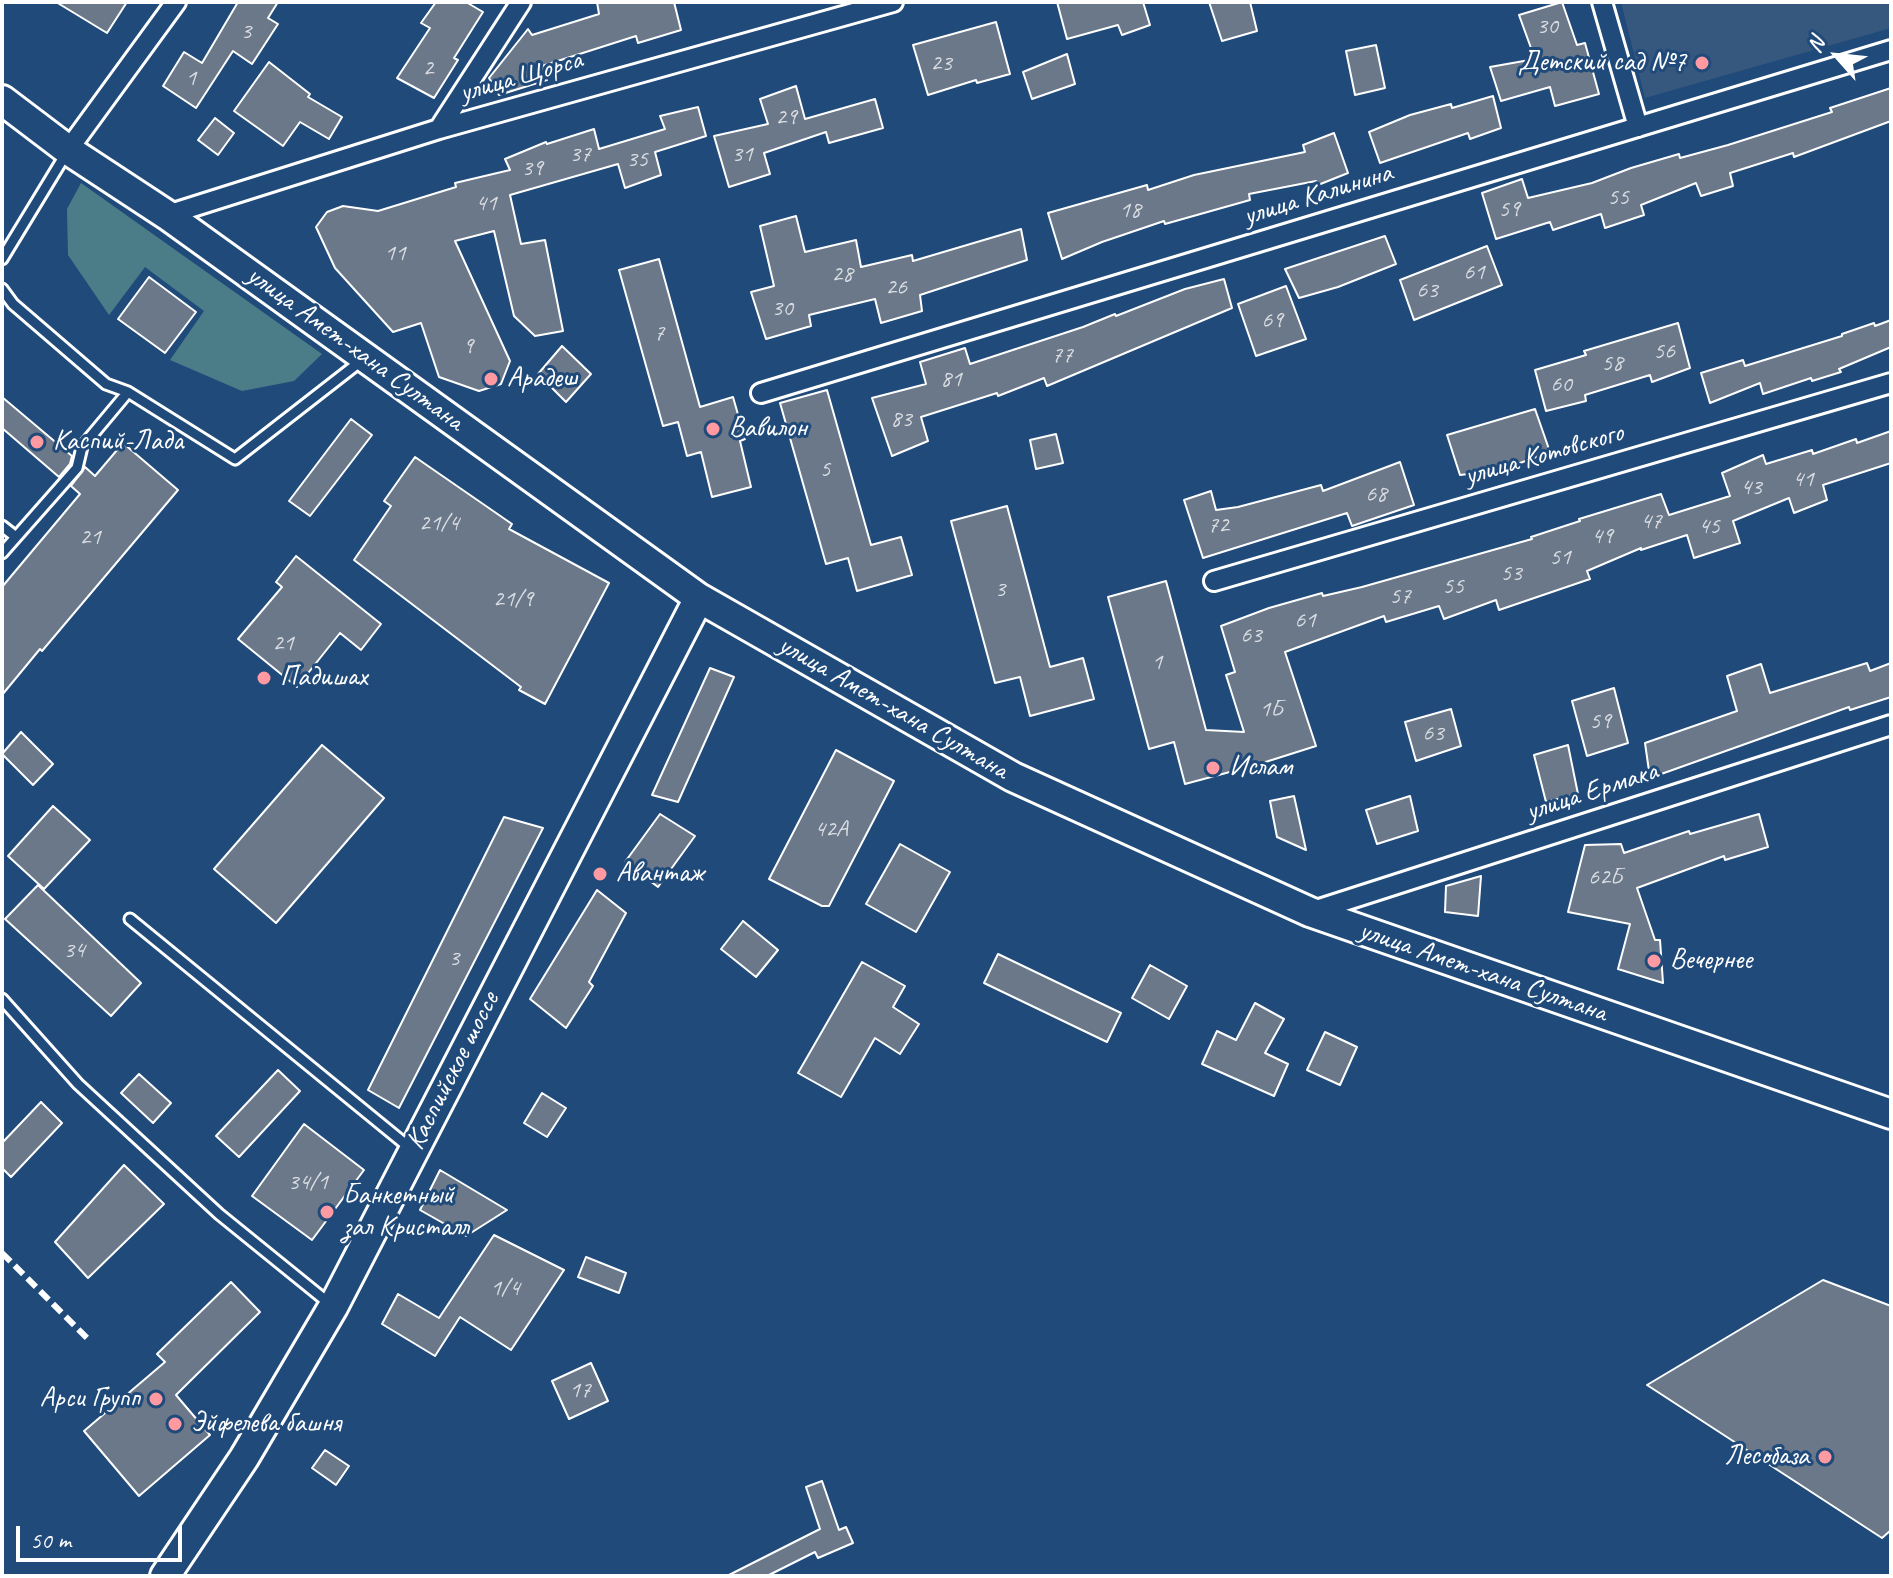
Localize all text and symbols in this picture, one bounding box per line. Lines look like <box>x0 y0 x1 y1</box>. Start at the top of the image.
house number: 30 <box>1536 13 1558 41</box>
north arrow <box>1797 16 1877 96</box>
house number: 3 <box>241 18 251 46</box>
text: N <box>1800 33 1831 58</box>
street label: улица Щорса <box>456 44 586 110</box>
place label: Детский сад №7 <box>1518 46 1686 80</box>
house number: 23 <box>930 50 952 78</box>
marker: Детский сад №7 <box>1693 54 1711 72</box>
house number: 2 <box>423 55 433 83</box>
house number: 1 <box>186 65 196 93</box>
house number: 29 <box>775 104 797 132</box>
house number: 37 <box>569 141 591 169</box>
house number: 31 <box>731 141 753 169</box>
house number: 35 <box>626 146 648 174</box>
house number: 39 <box>521 155 543 183</box>
street label: улица Калинина <box>1240 156 1396 234</box>
house number: 55 <box>1607 184 1629 212</box>
house number: 41 <box>475 190 497 218</box>
house number: 59 <box>1498 196 1520 224</box>
house number: 18 <box>1119 197 1141 225</box>
house number: 11 <box>384 240 406 268</box>
street label: улица Амет-хана Султана <box>240 259 470 439</box>
house number: 61 <box>1463 259 1485 287</box>
house number: 28 <box>831 261 853 289</box>
house number: 26 <box>885 274 907 302</box>
house number: 63 <box>1416 277 1438 305</box>
house number: 30 <box>771 295 793 323</box>
house number: 69 <box>1261 307 1283 335</box>
house number: 7 <box>654 320 664 348</box>
house number: 9 <box>463 333 473 361</box>
house number: 56 <box>1653 338 1675 366</box>
house number: 77 <box>1051 342 1073 370</box>
house number: 58 <box>1601 350 1623 378</box>
place label: Арадеш <box>507 362 577 396</box>
house number: 81 <box>940 366 962 394</box>
marker: Арадеш <box>482 370 500 388</box>
house number: 60 <box>1550 371 1572 399</box>
house number: 83 <box>890 406 912 434</box>
place label: Вавилон <box>729 412 807 446</box>
street label: улица Котовского <box>1461 416 1627 494</box>
marker: Вавилон <box>704 420 722 438</box>
place label: Каспий-Лада <box>53 425 183 459</box>
marker: Каспий-Лада <box>28 433 46 451</box>
house number: 5 <box>820 456 830 484</box>
house number: 41 <box>1792 466 1814 494</box>
house number: 43 <box>1740 474 1762 502</box>
house number: 68 <box>1365 481 1387 509</box>
house number: 47 <box>1640 508 1662 536</box>
house number: 21/4 <box>419 510 459 538</box>
house number: 72 <box>1207 512 1229 540</box>
house number: 45 <box>1698 513 1720 541</box>
house number: 49 <box>1591 523 1613 551</box>
house number: 21 <box>79 524 101 552</box>
house number: 51 <box>1549 544 1571 572</box>
house number: 53 <box>1500 560 1522 588</box>
house number: 55 <box>1442 573 1464 601</box>
house number: 3 <box>995 576 1005 604</box>
house number: 57 <box>1389 583 1411 611</box>
house number: 21/9 <box>493 586 533 614</box>
house number: 61 <box>1294 607 1316 635</box>
house number: 63 <box>1240 622 1262 650</box>
street label: улица Амет-хана Султана <box>772 629 1014 787</box>
house number: 21 <box>272 630 294 658</box>
house number: 1 <box>1152 649 1162 677</box>
place label: Падишах <box>280 661 368 695</box>
marker: Падишах <box>255 669 273 687</box>
house number: 1Б <box>1259 696 1283 724</box>
house number: 59 <box>1589 708 1611 736</box>
house number: 63 <box>1422 720 1444 748</box>
place label: Ислам <box>1229 751 1292 785</box>
street label: улица Ермака <box>1522 755 1662 829</box>
marker: Ислам <box>1204 759 1222 777</box>
house number: 42А <box>814 816 848 844</box>
place label: Авантаж <box>616 857 704 891</box>
house number: 62Б <box>1588 864 1622 892</box>
marker: Авантаж <box>591 865 609 883</box>
street label: улица Амет-хана Султана <box>1355 914 1611 1030</box>
house number: 34 <box>63 937 85 965</box>
place label: Вечернее <box>1670 944 1752 978</box>
house number: 3 <box>449 945 459 973</box>
marker: Вечернее <box>1645 952 1663 970</box>
street label: Каспийское шоссе <box>399 987 507 1155</box>
house number: 34/1 <box>288 1169 328 1197</box>
place label: Банкетный зал Кристалл <box>343 1179 469 1245</box>
marker: Банкетный зал Кристалл <box>318 1203 336 1221</box>
house number: 1/4 <box>490 1275 520 1303</box>
house number: 17 <box>569 1377 591 1405</box>
place label: Арси Групп <box>40 1382 140 1416</box>
marker: Арси Групп <box>147 1390 165 1408</box>
place label: Эйфелева башня <box>191 1407 341 1441</box>
marker: Эйфелева башня <box>166 1415 184 1433</box>
place label: Лесобаза <box>1725 1440 1809 1474</box>
marker: Лесобаза <box>1816 1448 1834 1466</box>
scale bar <box>20 1510 186 1560</box>
text: 50 m <box>30 1525 71 1555</box>

